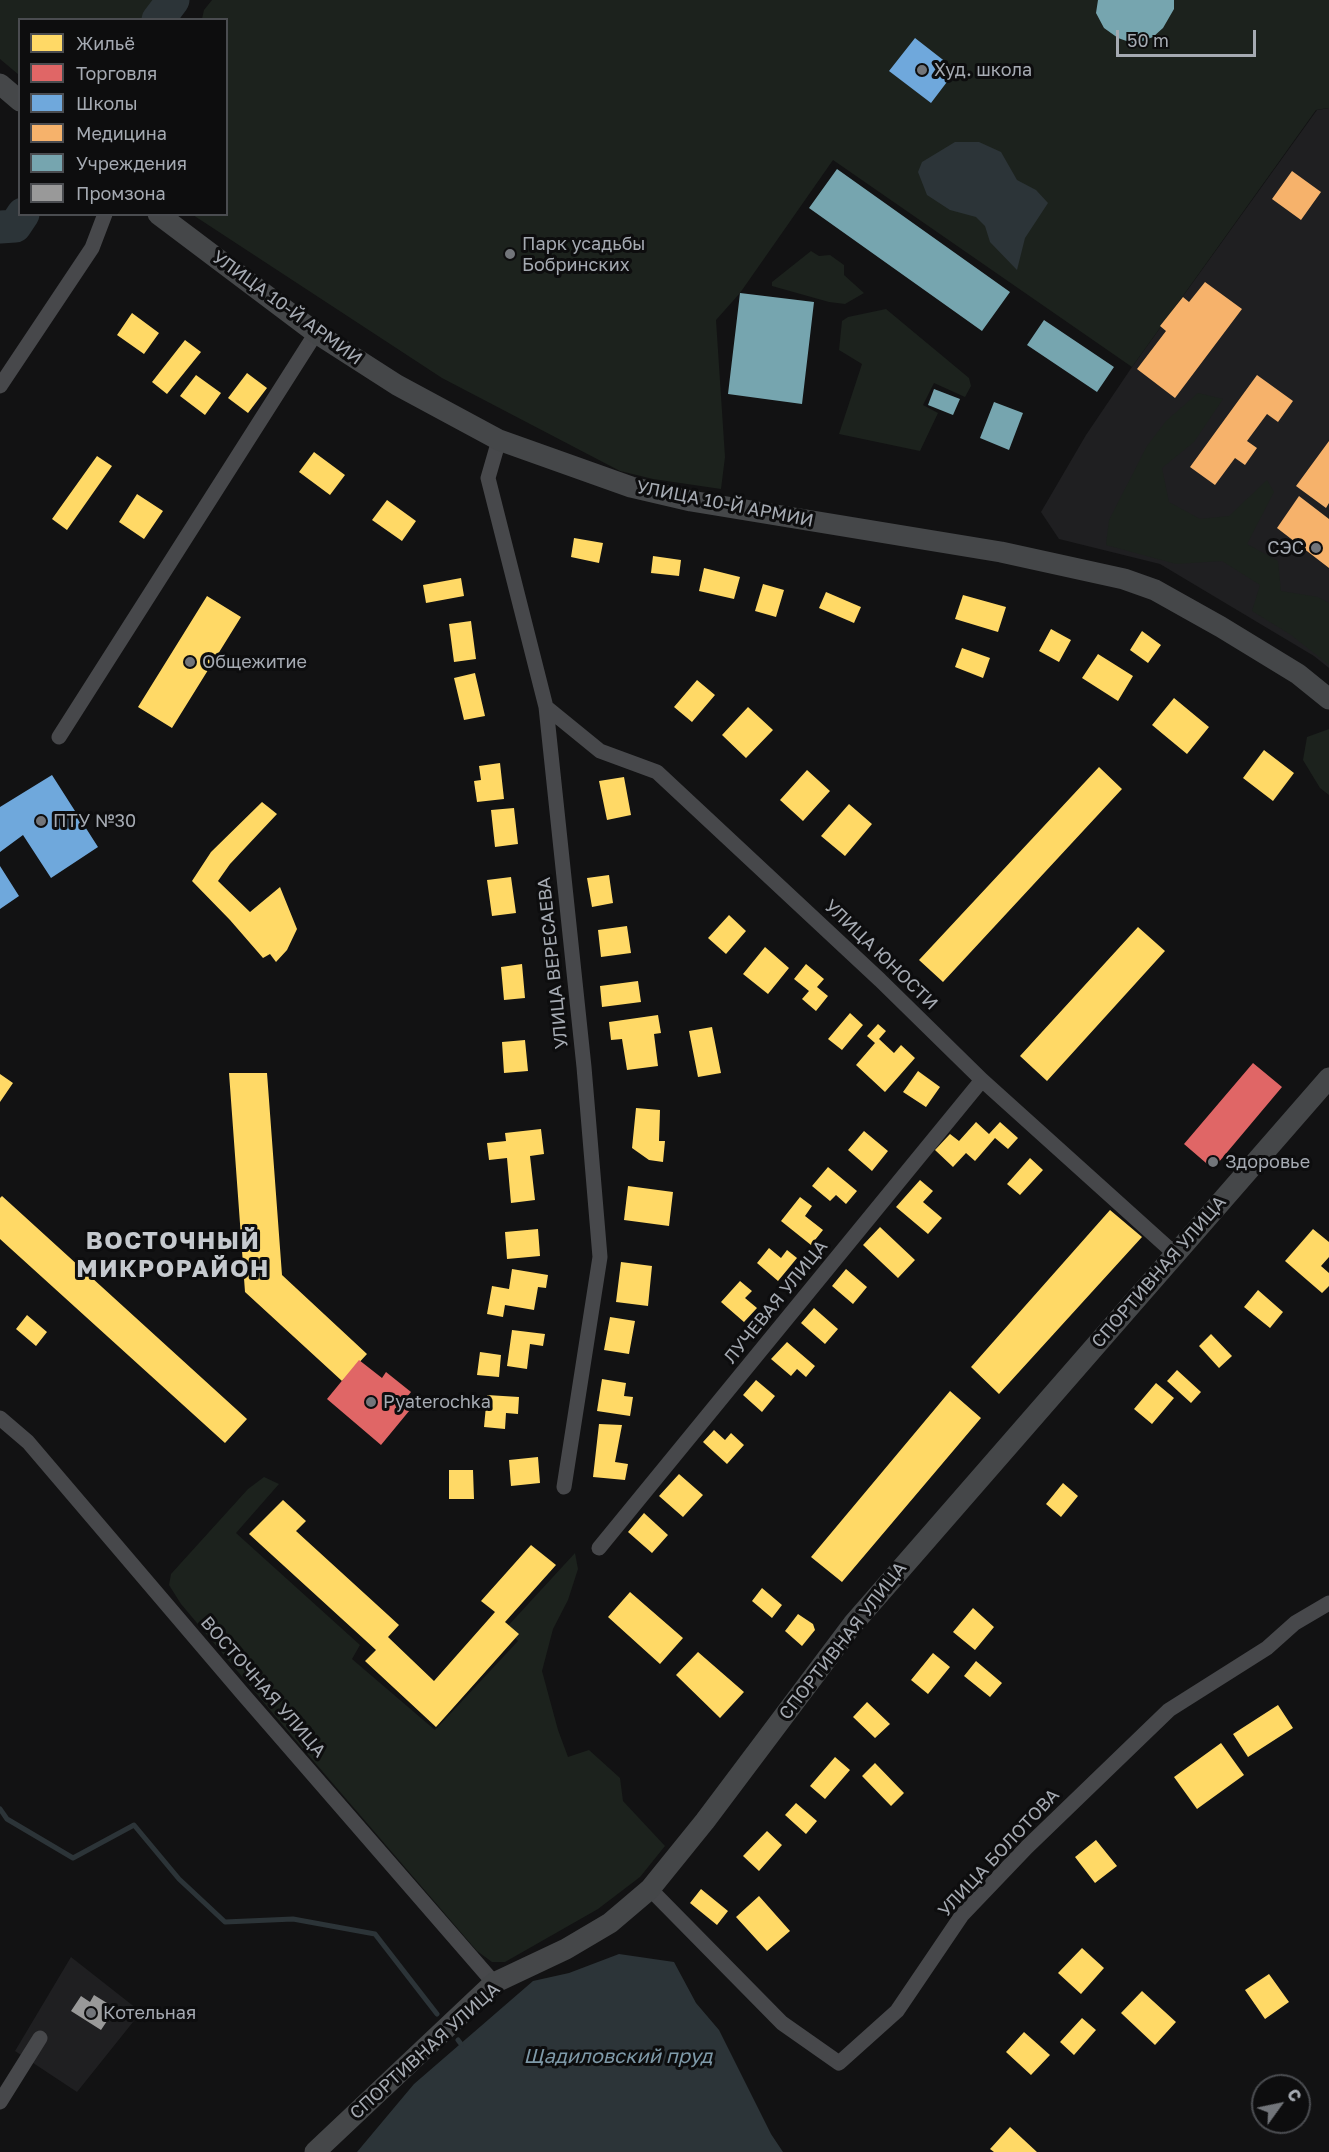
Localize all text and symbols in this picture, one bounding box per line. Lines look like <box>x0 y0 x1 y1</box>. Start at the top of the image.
legend <box>18 18 228 216</box>
scale bar <box>1119 18 1258 56</box>
text: 50 m <box>1127 29 1169 51</box>
text: Жильё <box>76 32 135 54</box>
place label: Худ. школа <box>934 59 1032 81</box>
text: Торговля <box>76 62 157 84</box>
marker: Худ. школа <box>915 63 929 77</box>
text: Школы <box>76 92 138 114</box>
text: Медицина <box>76 122 167 144</box>
text: Учреждения <box>76 152 187 174</box>
text: Промзона <box>76 182 166 204</box>
place label: Парк усадьбы Бобринских <box>522 233 645 276</box>
street label: УЛИЦА 10-Й АРМИИ <box>208 246 366 370</box>
marker: Парк усадьбы Бобринских <box>503 247 517 261</box>
street label: УЛИЦА 10-Й АРМИИ <box>635 476 815 532</box>
place label: СЭС <box>1267 537 1304 559</box>
marker: СЭС <box>1309 541 1323 555</box>
place label: Общежитие <box>202 651 307 673</box>
marker: Общежитие <box>183 655 197 669</box>
place label: ПТУ №30 <box>53 810 136 832</box>
marker: ПТУ №30 <box>34 814 48 828</box>
street label: УЛИЦА ВЕРЕСАЕВА <box>533 876 573 1050</box>
street label: УЛИЦА ЮНОСТИ <box>820 895 942 1015</box>
place label: Здоровье <box>1225 1151 1310 1173</box>
marker: Здоровье <box>1206 1155 1220 1169</box>
street label: СПОРТИВНАЯ УЛИЦА <box>1087 1192 1231 1352</box>
district label: ВОСТОЧНЫЙ МИКРОРАЙОН <box>76 1227 270 1283</box>
street label: ЛУЧЕВАЯ УЛИЦА <box>720 1236 832 1368</box>
place label: Pyaterochka <box>383 1391 491 1413</box>
marker: Pyaterochka <box>364 1395 378 1409</box>
street label: СПОРТИВНАЯ УЛИЦА <box>775 1558 911 1724</box>
street label: ВОСТОЧНАЯ УЛИЦА <box>196 1612 330 1762</box>
street label: УЛИЦА БОЛОТОВА <box>934 1784 1064 1922</box>
street label: СПОРТИВНАЯ УЛИЦА <box>346 1978 504 2124</box>
place label: Котельная <box>103 2002 196 2024</box>
marker: Котельная <box>84 2006 98 2020</box>
water label: Щадиловский пруд <box>524 2045 712 2069</box>
north arrow <box>1251 2074 1311 2134</box>
text: С <box>1283 2085 1306 2106</box>

